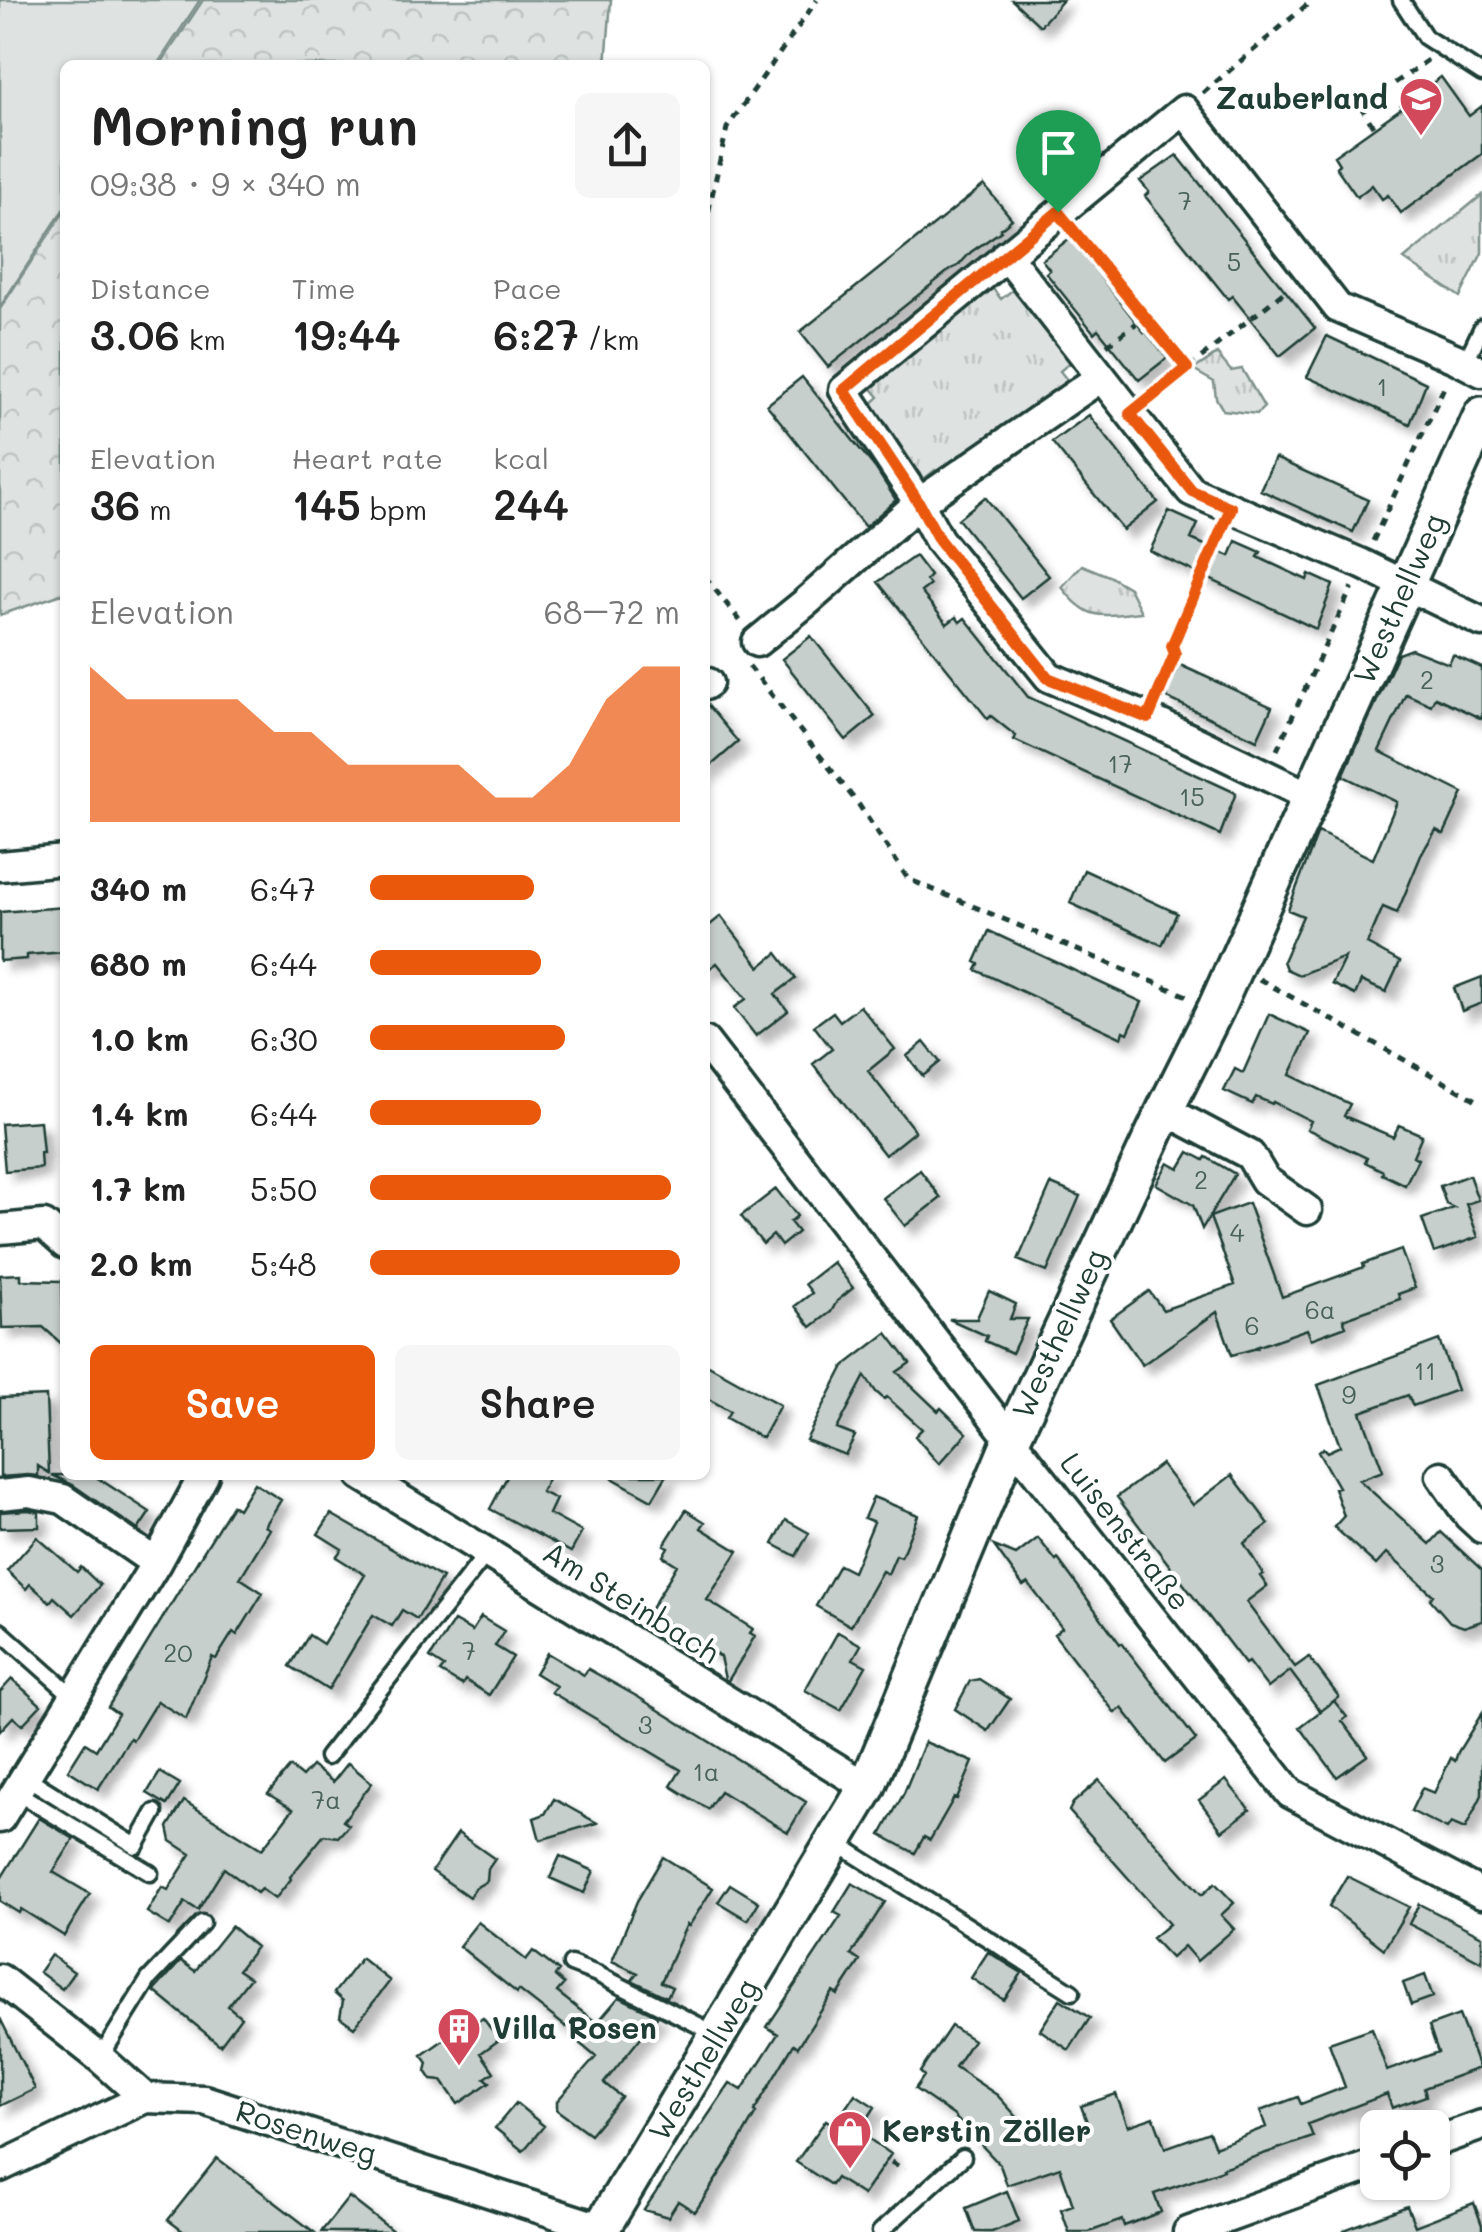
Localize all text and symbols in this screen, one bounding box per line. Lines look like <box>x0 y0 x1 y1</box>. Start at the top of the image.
school or university icon: Zauberland <box>1398 76 1444 137</box>
place label: Zauberland <box>1216 77 1388 117</box>
text: Morning run <box>90 88 418 160</box>
button: share <box>575 93 680 198</box>
pin <box>1016 110 1101 213</box>
icon: arrive <box>1031 125 1086 180</box>
text: 09:38 · 9 × 340 m <box>90 162 361 204</box>
house number: 7 <box>1178 184 1192 216</box>
house number: 5 <box>1227 245 1241 277</box>
text: Distance <box>90 270 211 306</box>
text: Time <box>292 270 355 306</box>
text: Pace <box>493 270 562 306</box>
text: 3.06 <box>90 306 180 361</box>
text: 19:44 <box>292 306 401 361</box>
text: 6:27 <box>493 306 579 361</box>
text: km <box>180 321 226 357</box>
text: /km <box>579 321 640 357</box>
house number: 1 <box>1376 370 1388 402</box>
text: Elevation <box>90 440 216 476</box>
text: Heart rate <box>292 440 443 476</box>
text: kcal <box>493 440 549 476</box>
text: 36 <box>90 476 140 531</box>
text: 145 <box>292 476 361 531</box>
text: 244 <box>493 476 569 531</box>
text: m <box>140 491 172 527</box>
text: bpm <box>361 491 427 527</box>
street label: Westhellweg <box>1343 507 1454 690</box>
text: Elevation <box>90 590 234 632</box>
text: 68–72 m <box>544 590 680 632</box>
house number: 2 <box>1420 663 1434 695</box>
house number: 17 <box>1107 747 1133 779</box>
house number: 15 <box>1179 780 1205 812</box>
text: 340 m <box>90 867 187 909</box>
text: 6:47 <box>250 867 316 909</box>
text: 680 m <box>90 942 187 984</box>
text: 6:44 <box>250 942 317 984</box>
text: 1.0 km <box>90 1017 189 1059</box>
text: 6:30 <box>250 1017 318 1059</box>
text: 1.4 km <box>90 1092 189 1134</box>
text: 6:44 <box>250 1092 317 1134</box>
house number: 2 <box>1194 1163 1208 1195</box>
text: 1.7 km <box>90 1167 186 1209</box>
text: 5:50 <box>250 1167 317 1209</box>
house number: 4 <box>1230 1216 1245 1248</box>
text: 2.0 km <box>90 1242 193 1284</box>
text: 5:48 <box>250 1242 317 1284</box>
street label: Westhellweg <box>1001 1242 1115 1424</box>
house number: 6a <box>1305 1293 1335 1325</box>
house number: 6 <box>1244 1309 1260 1341</box>
button: Save <box>90 1345 375 1460</box>
button: Share <box>395 1345 680 1460</box>
house number: 11 <box>1414 1354 1436 1386</box>
house number: 9 <box>1342 1378 1357 1410</box>
street label: Luisenstraße <box>1052 1443 1201 1618</box>
street label: Am Steinbach <box>536 1531 728 1672</box>
house number: 3 <box>1430 1547 1444 1579</box>
house number: 7 <box>462 1634 476 1666</box>
house number: 20 <box>163 1636 193 1668</box>
house number: 3 <box>638 1708 652 1740</box>
house number: 1a <box>693 1755 719 1787</box>
house number: 7a <box>311 1783 341 1815</box>
street label: Westhellweg <box>638 1970 766 2147</box>
building icon: Villa Rosen <box>436 2006 482 2067</box>
place label: Villa Rosen <box>492 2007 657 2047</box>
street label: Rosenweg <box>231 2090 382 2173</box>
shop icon: Kerstin Zöller <box>827 2109 873 2170</box>
place label: Kerstin Zöller <box>882 2110 1091 2150</box>
map controls <box>1360 2110 1450 2200</box>
button: locate <box>1360 2110 1450 2200</box>

